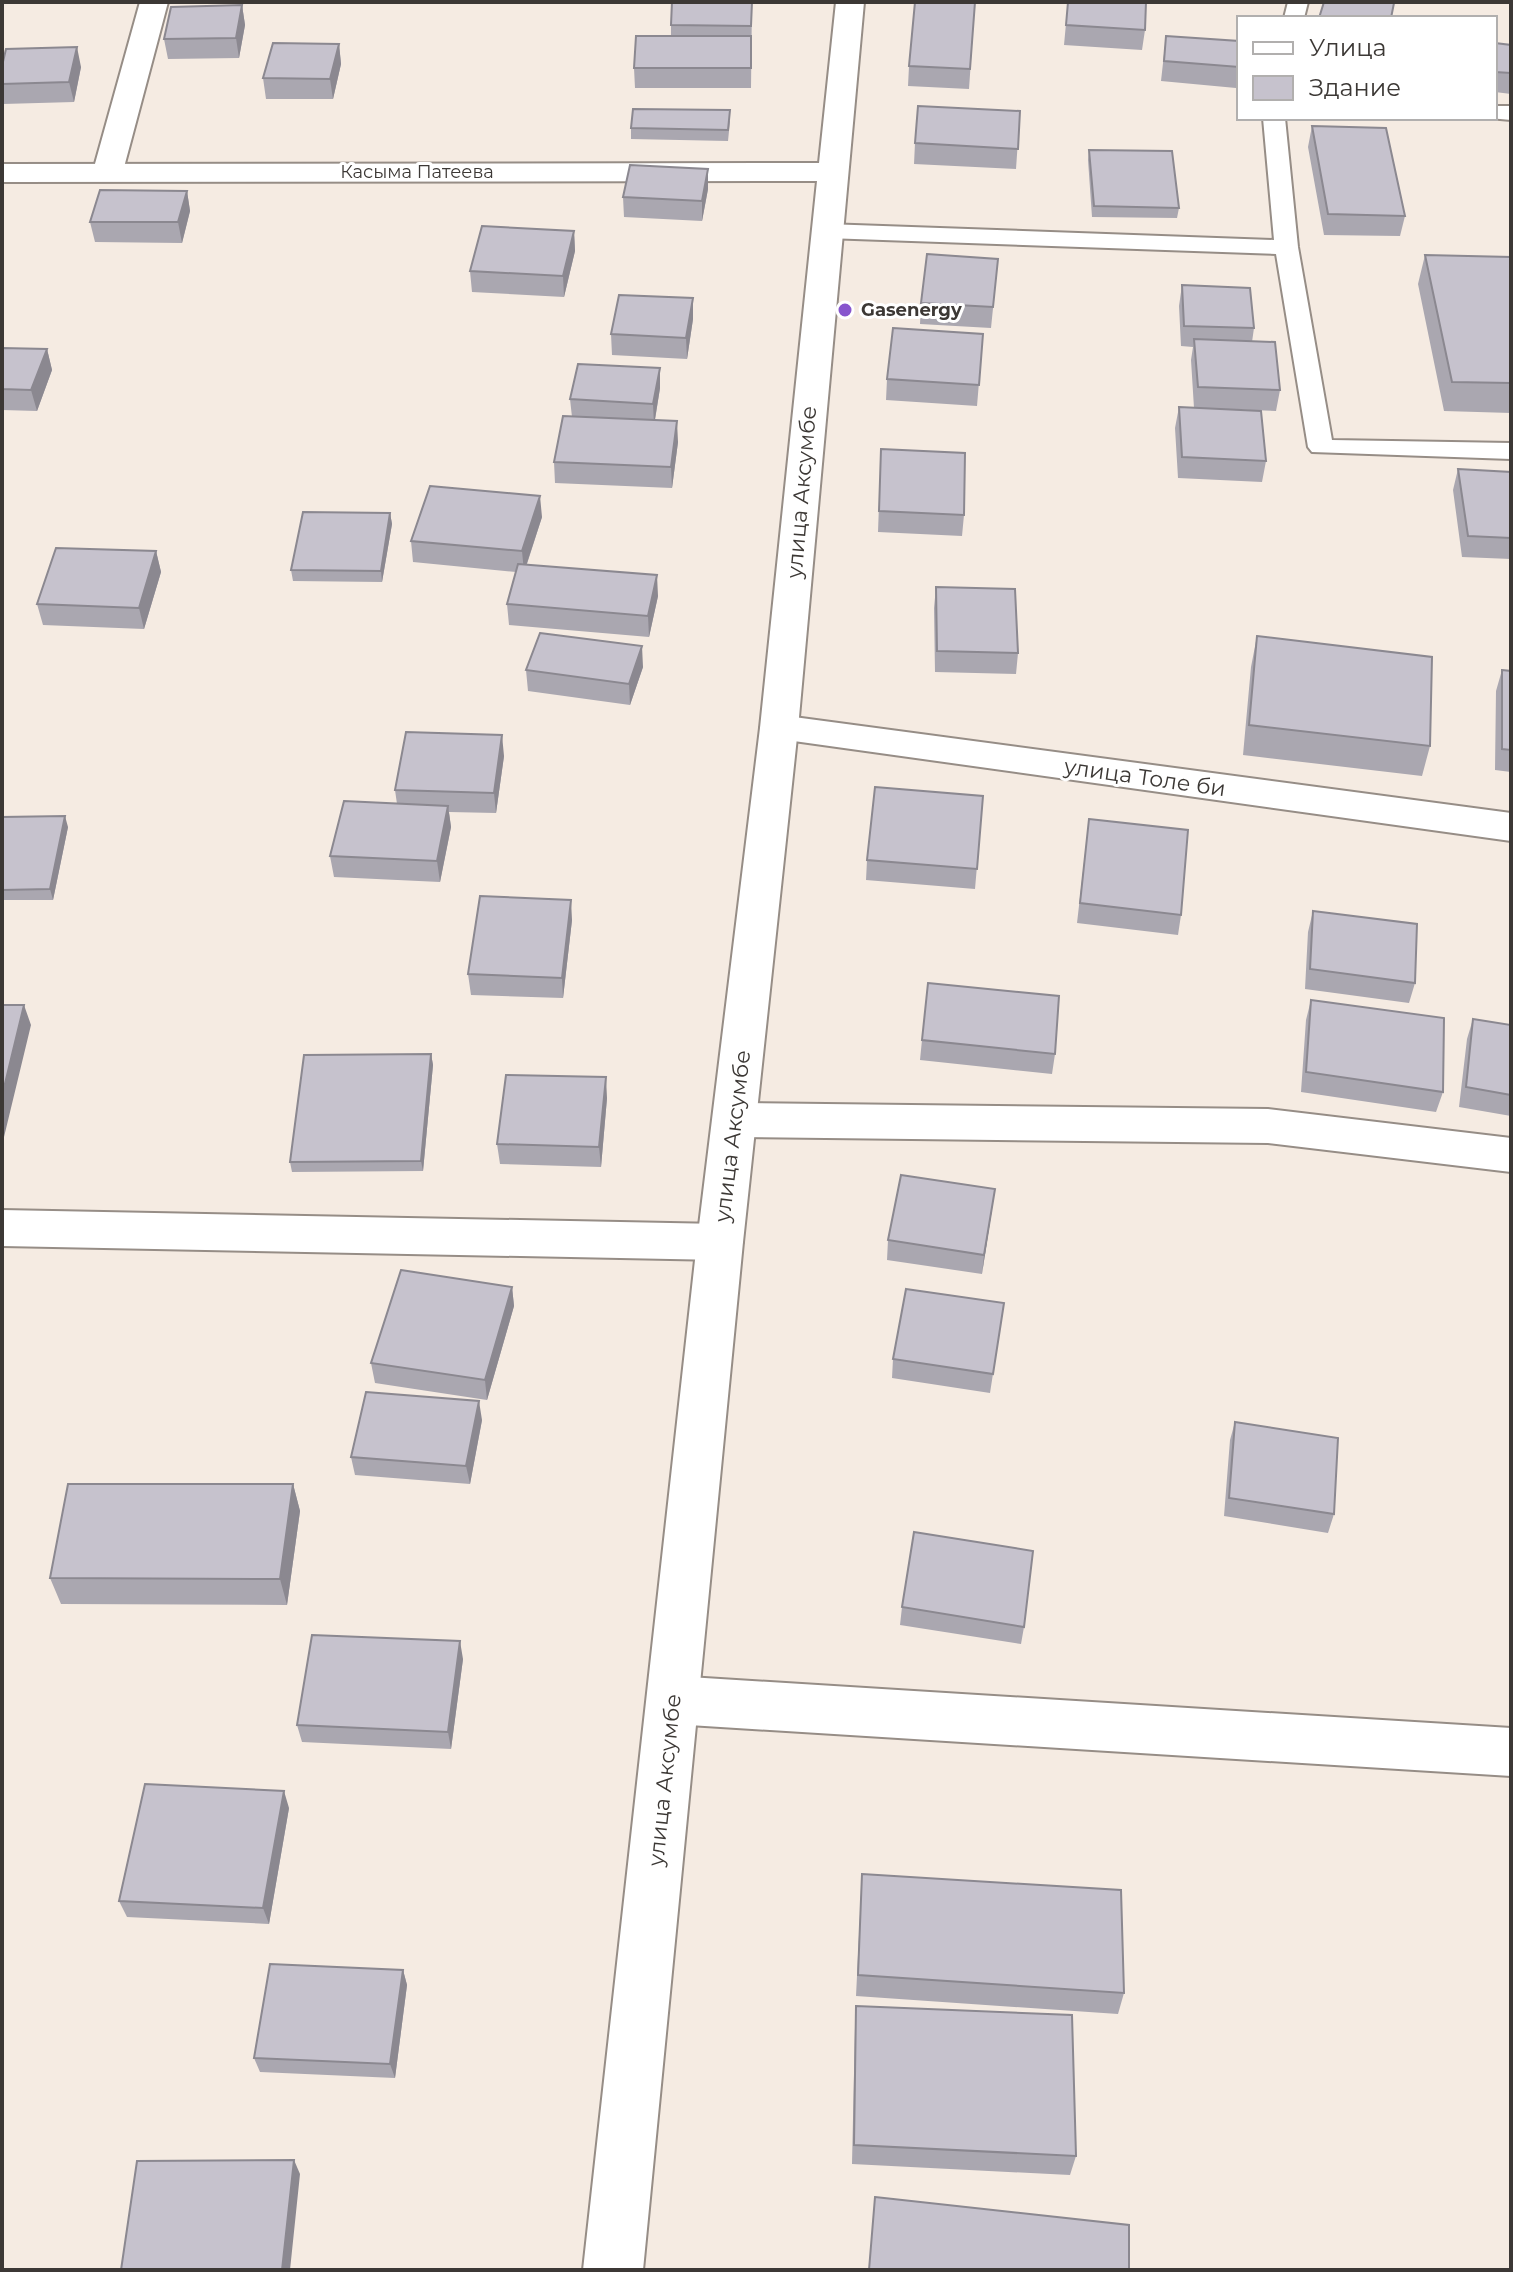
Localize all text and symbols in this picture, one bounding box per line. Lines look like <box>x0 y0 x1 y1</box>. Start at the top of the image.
legend <box>1237 16 1497 120</box>
text: Улица <box>1309 33 1387 62</box>
text: Здание <box>1309 73 1401 102</box>
street label: Касыма Патеева <box>340 161 494 183</box>
place label: Gasenergy <box>861 299 962 321</box>
marker: Gasenergy <box>836 301 854 319</box>
street label: улица Аксумбе <box>780 405 822 580</box>
street label: улица Толе би <box>1061 753 1228 802</box>
street label: улица Аксумбе <box>708 1048 756 1225</box>
street label: улица Аксумбе <box>642 1693 687 1869</box>

